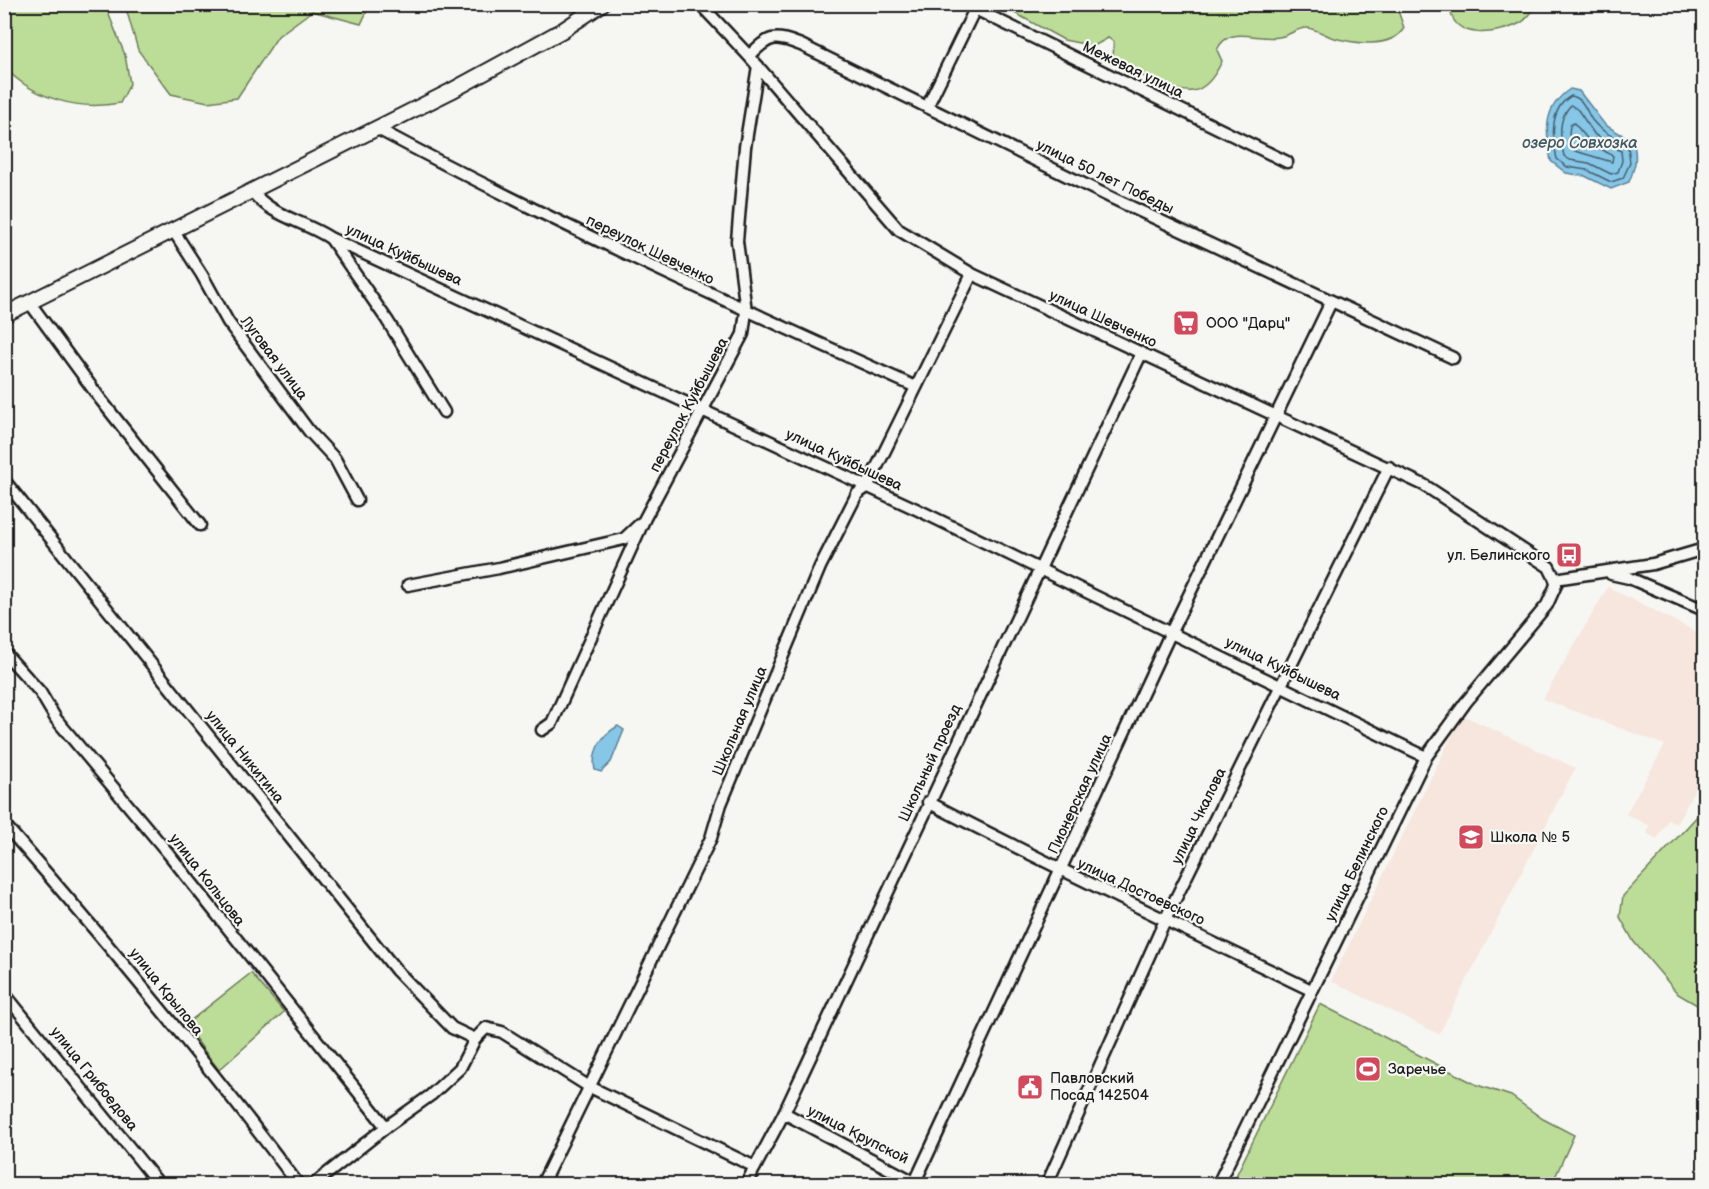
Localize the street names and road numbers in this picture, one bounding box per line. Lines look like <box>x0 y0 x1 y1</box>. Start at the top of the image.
street label: Межевая улица <box>1079 37 1187 103</box>
street label: улица 50 лет Победы <box>1033 135 1177 219</box>
street label: переулок Шевченко <box>583 211 717 289</box>
street label: улица Куйбышева <box>343 220 465 290</box>
street label: улица Шевченко <box>1046 286 1160 352</box>
street label: Луговая улица <box>236 311 312 404</box>
street label: переулок Куйбышева <box>645 334 733 476</box>
street label: улица Куйбышева <box>783 425 905 495</box>
street label: улица Куйбышева <box>1222 633 1344 705</box>
street label: Школьная улица <box>708 663 772 779</box>
street label: Школьный проезд <box>894 701 966 825</box>
street label: улица Никитина <box>202 707 288 807</box>
street label: Пионерская улица <box>1044 731 1116 857</box>
street label: улица Чкалова <box>1167 764 1231 867</box>
street label: улица Белинского <box>1321 803 1393 925</box>
street label: улица Кольцова <box>165 830 249 930</box>
street label: улица Достоевского <box>1074 854 1208 930</box>
street label: улица Крылова <box>125 944 207 1040</box>
street label: улица Грибоедова <box>46 1023 142 1135</box>
street label: улица Крупской <box>804 1101 912 1169</box>

